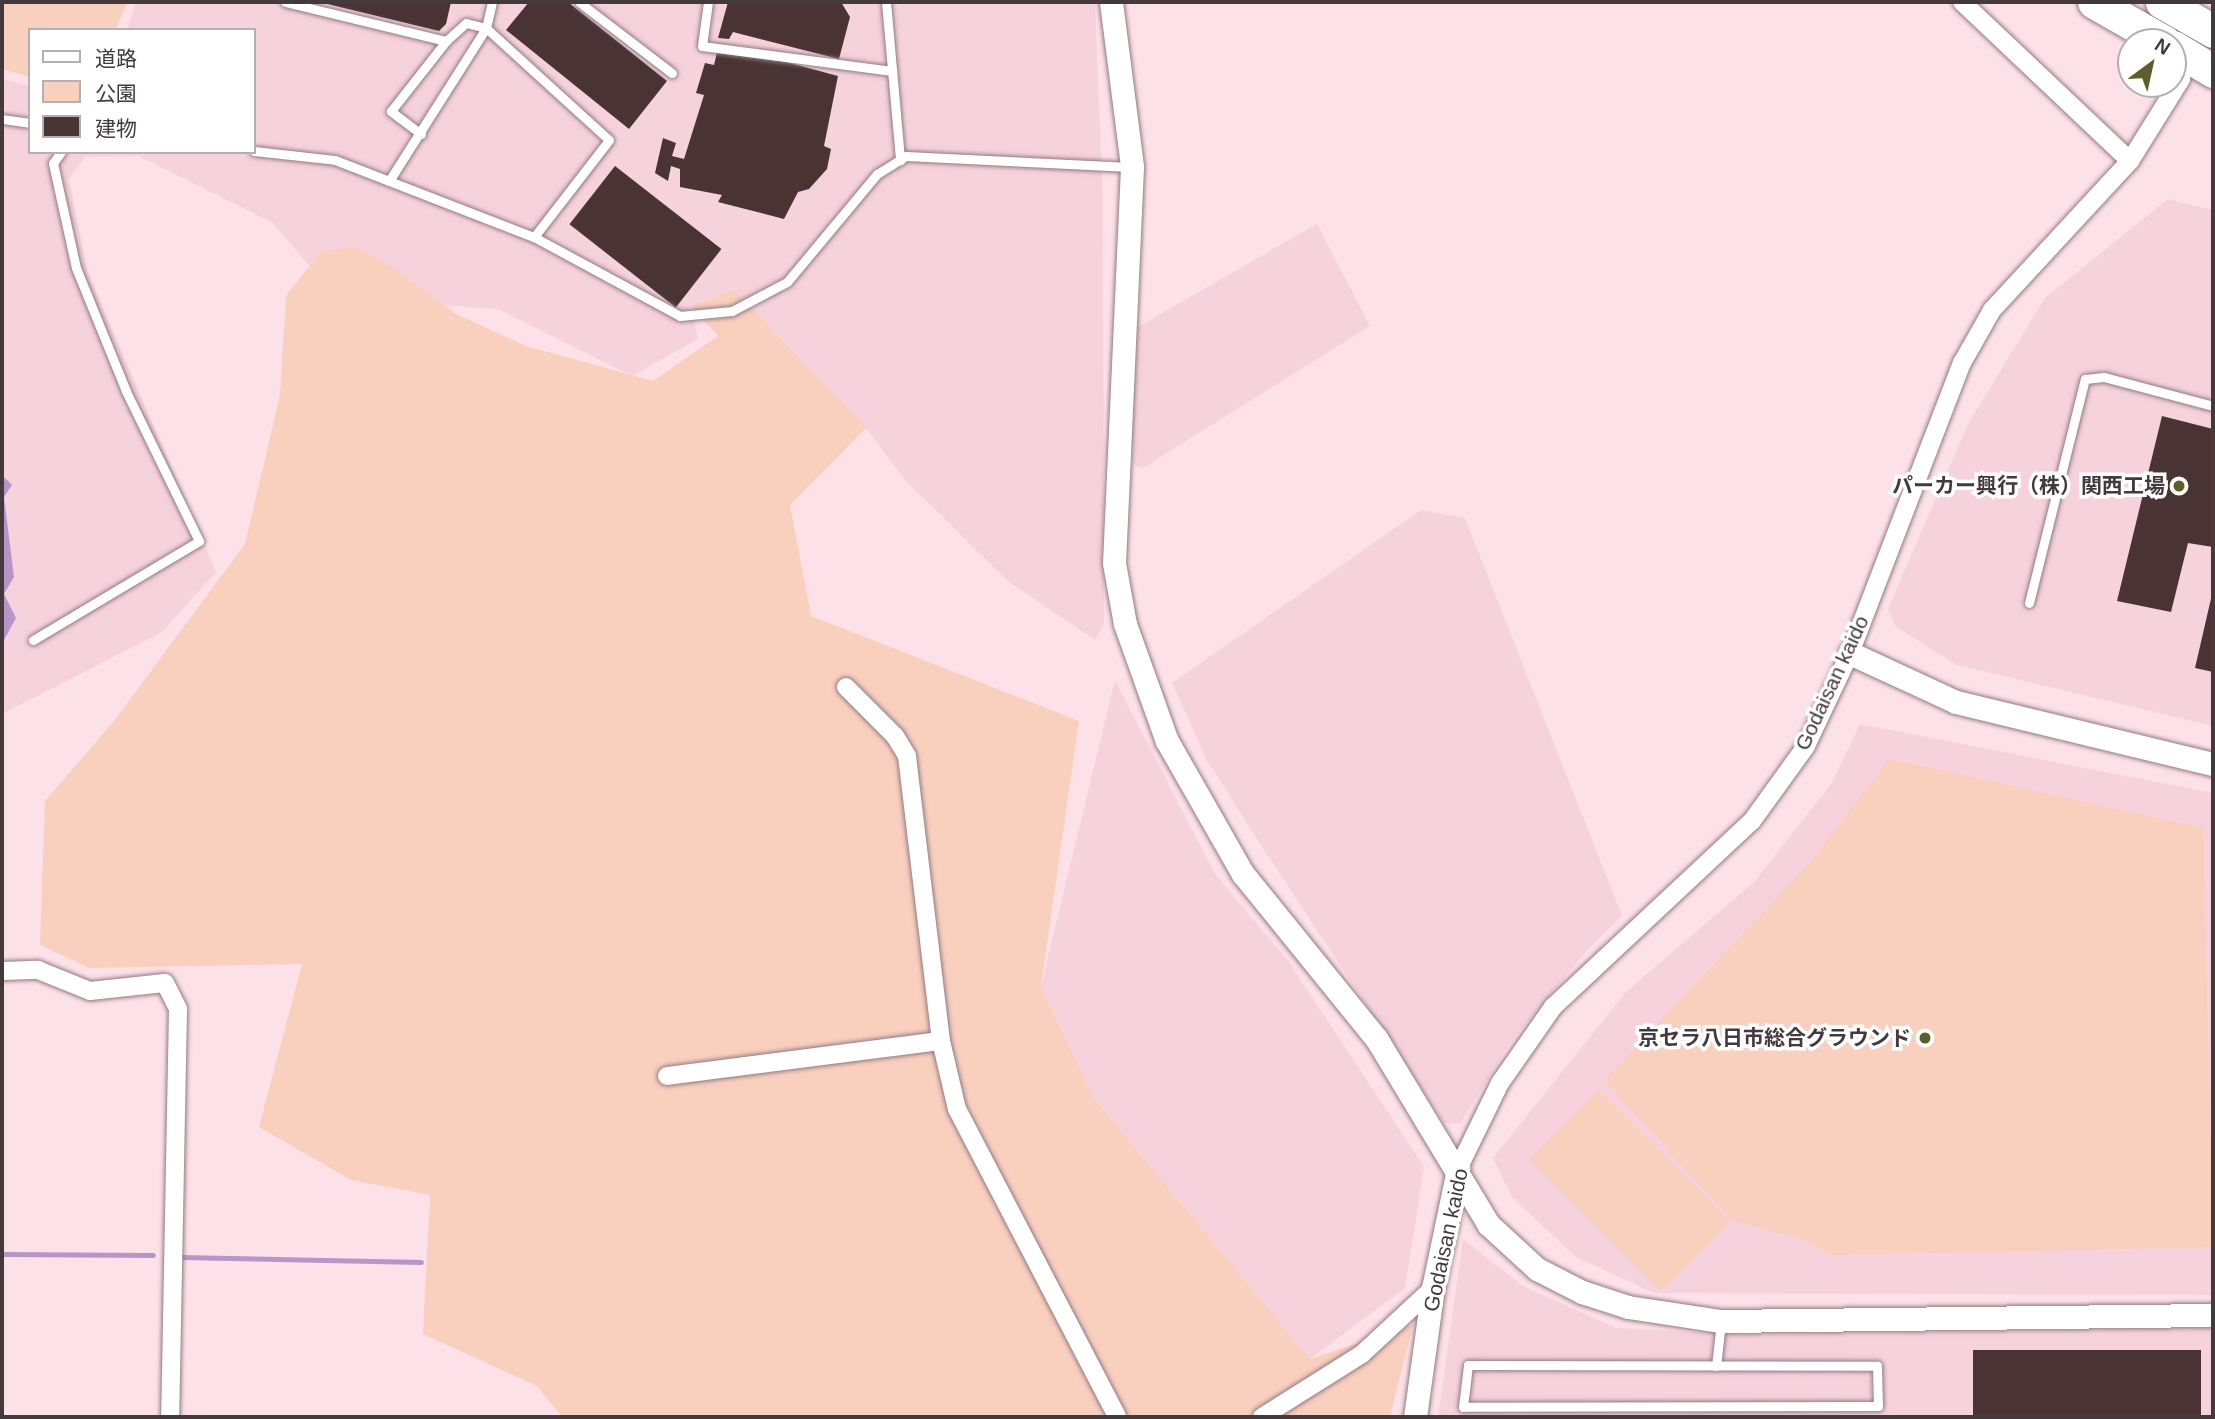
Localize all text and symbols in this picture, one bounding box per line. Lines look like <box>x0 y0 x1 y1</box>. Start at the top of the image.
legend <box>28 28 256 154</box>
north arrow <box>2117 28 2187 98</box>
text: N <box>2151 34 2174 59</box>
text: 道路 <box>95 47 137 70</box>
text: 公園 <box>95 82 137 105</box>
text: 建物 <box>95 117 137 140</box>
place label: パーカー興行（株）関西工場 <box>1892 473 2165 499</box>
marker: パーカー興行（株）関西工場 <box>2171 478 2187 494</box>
street label: Godaisan kaido <box>1790 612 1874 754</box>
place label: 京セラ八日市総合グラウンド <box>1638 1025 1911 1051</box>
marker: 京セラ八日市総合グラウンド <box>1917 1030 1933 1046</box>
street label: Godaisan kaido <box>1419 1166 1473 1314</box>

